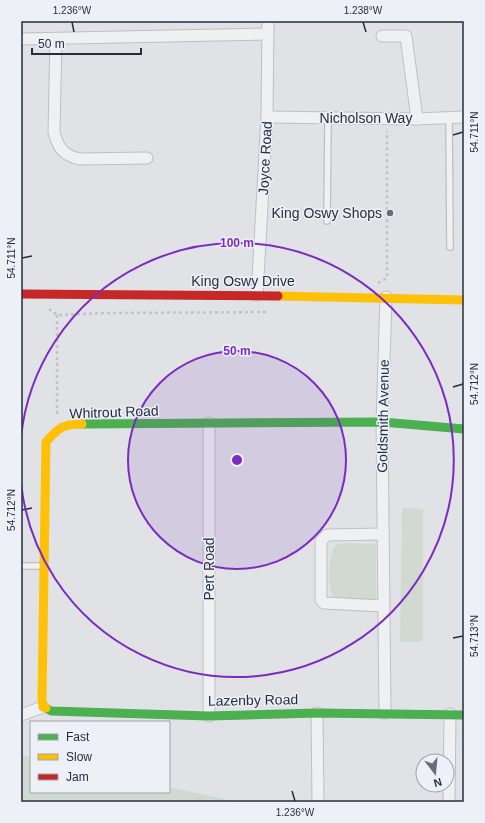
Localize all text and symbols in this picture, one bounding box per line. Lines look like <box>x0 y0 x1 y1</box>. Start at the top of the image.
text: 1.236°W <box>53 5 92 16</box>
text: 1.238°W <box>344 5 383 16</box>
scale bar <box>32 30 141 56</box>
text: 50 m <box>38 37 65 51</box>
street label: Nicholson Way <box>320 110 412 126</box>
text: 54.711°N <box>469 111 480 153</box>
street label: Joyce Road <box>255 121 275 195</box>
place label: King Oswy Shops <box>272 205 382 221</box>
marker: King Oswy Shops <box>385 208 395 218</box>
text: 100 m <box>220 236 254 250</box>
text: 54.711°N <box>6 237 17 279</box>
street label: King Oswy Drive <box>191 273 295 289</box>
text: 50 m <box>223 344 251 358</box>
street label: Goldsmith Avenue <box>374 359 392 473</box>
text: 54.712°N <box>469 363 480 405</box>
street label: Whitrout Road <box>69 402 159 422</box>
centre of rings <box>230 453 244 467</box>
text: 54.712°N <box>6 489 17 531</box>
street label: Pert Road <box>201 537 217 601</box>
text: 54.713°N <box>469 615 480 657</box>
street label: Lazenby Road <box>208 691 298 709</box>
legend <box>30 721 170 793</box>
text: Fast <box>66 730 90 744</box>
text: Slow <box>66 750 92 764</box>
north arrow <box>415 753 455 793</box>
text: Jam <box>66 770 89 784</box>
text: N <box>432 776 443 789</box>
text: 1.236°W <box>276 807 315 818</box>

